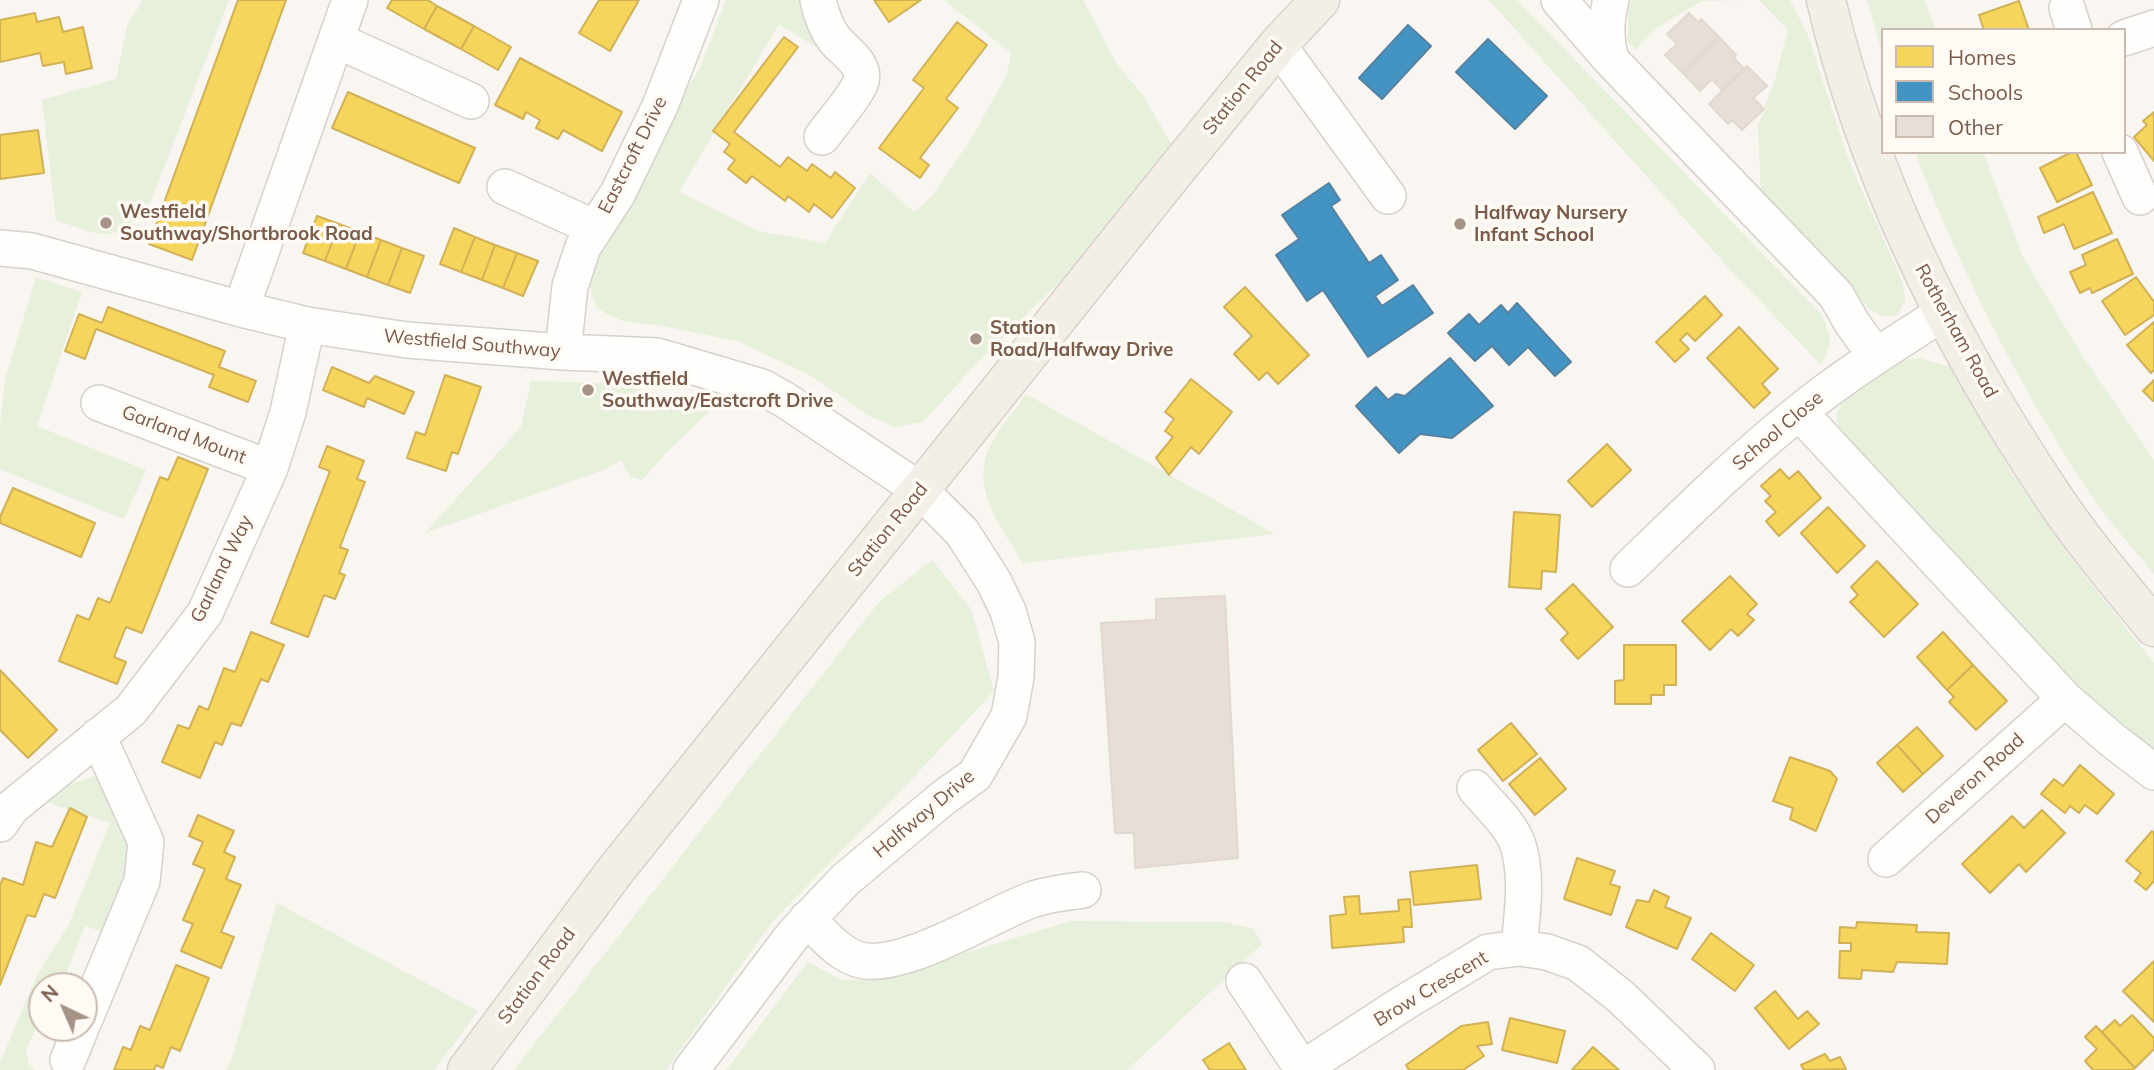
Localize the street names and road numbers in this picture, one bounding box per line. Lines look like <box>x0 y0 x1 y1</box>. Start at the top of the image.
street label: Station Road <box>1198 36 1288 140</box>
street label: Eastcroft Drive <box>594 92 672 218</box>
street label: Rotherham Road <box>1910 260 2002 402</box>
street label: Westfield Southway <box>383 325 561 363</box>
street label: School Close <box>1728 386 1828 476</box>
street label: Garland Mount <box>119 401 249 469</box>
street label: Station Road <box>843 478 933 582</box>
street label: Garland Way <box>186 511 258 627</box>
street label: Deveron Road <box>1921 729 2029 829</box>
street label: Halfway Drive <box>869 765 979 863</box>
street label: Station Road <box>493 923 581 1029</box>
street label: Brow Crescent <box>1370 946 1492 1032</box>

